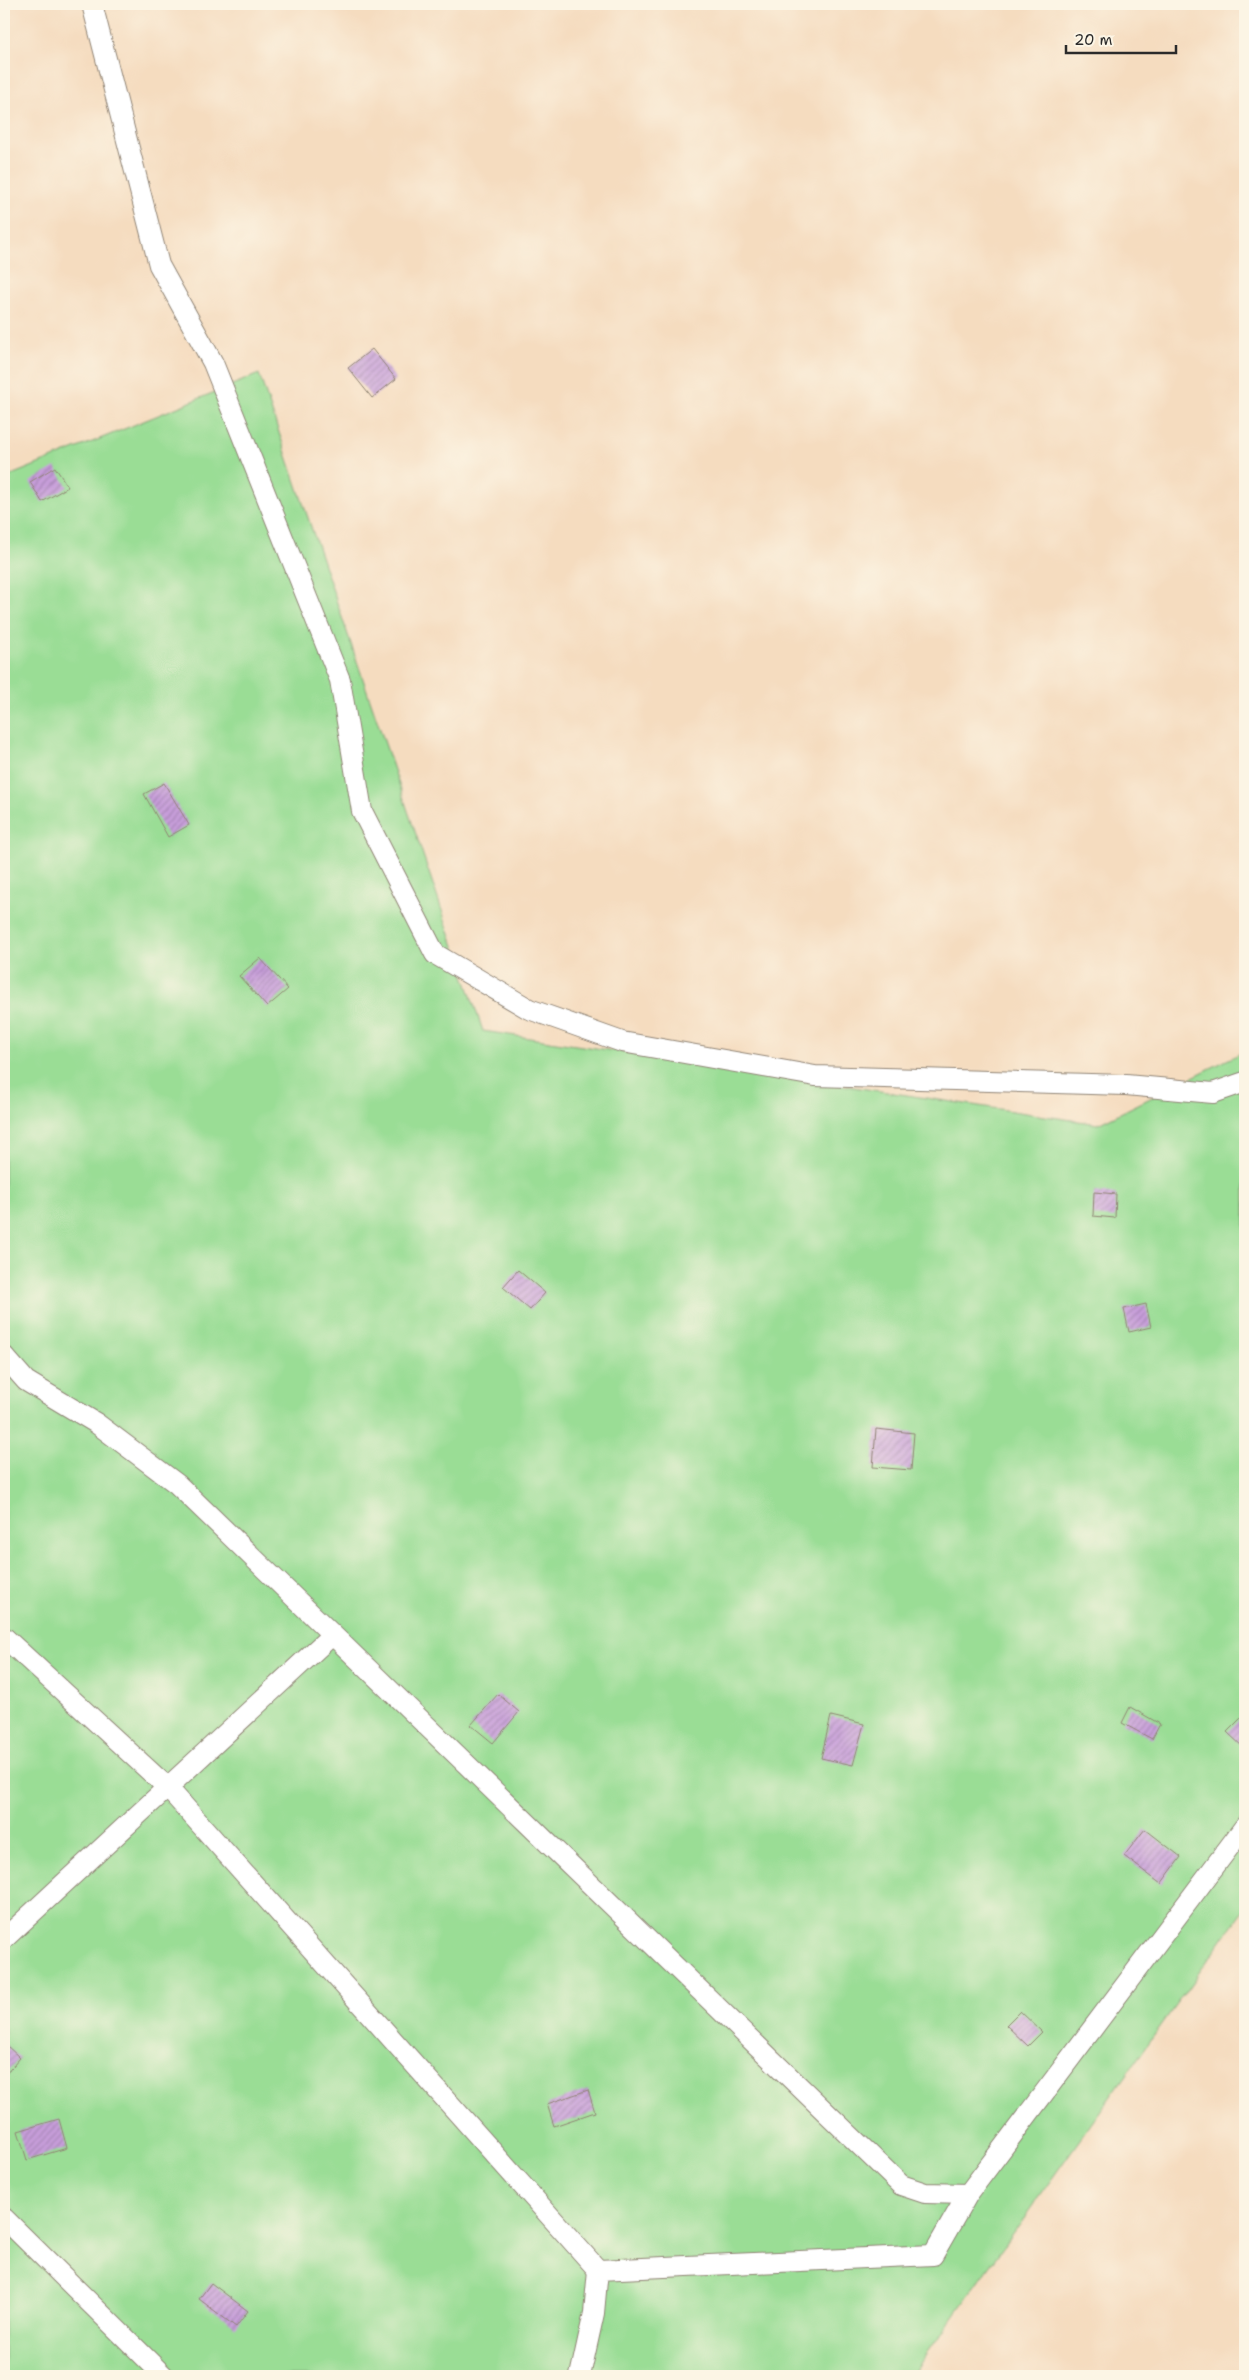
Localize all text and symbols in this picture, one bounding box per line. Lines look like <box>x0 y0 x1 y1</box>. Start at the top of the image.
scale bar <box>1066 22 1176 54</box>
text: 20 m <box>1074 30 1113 50</box>

